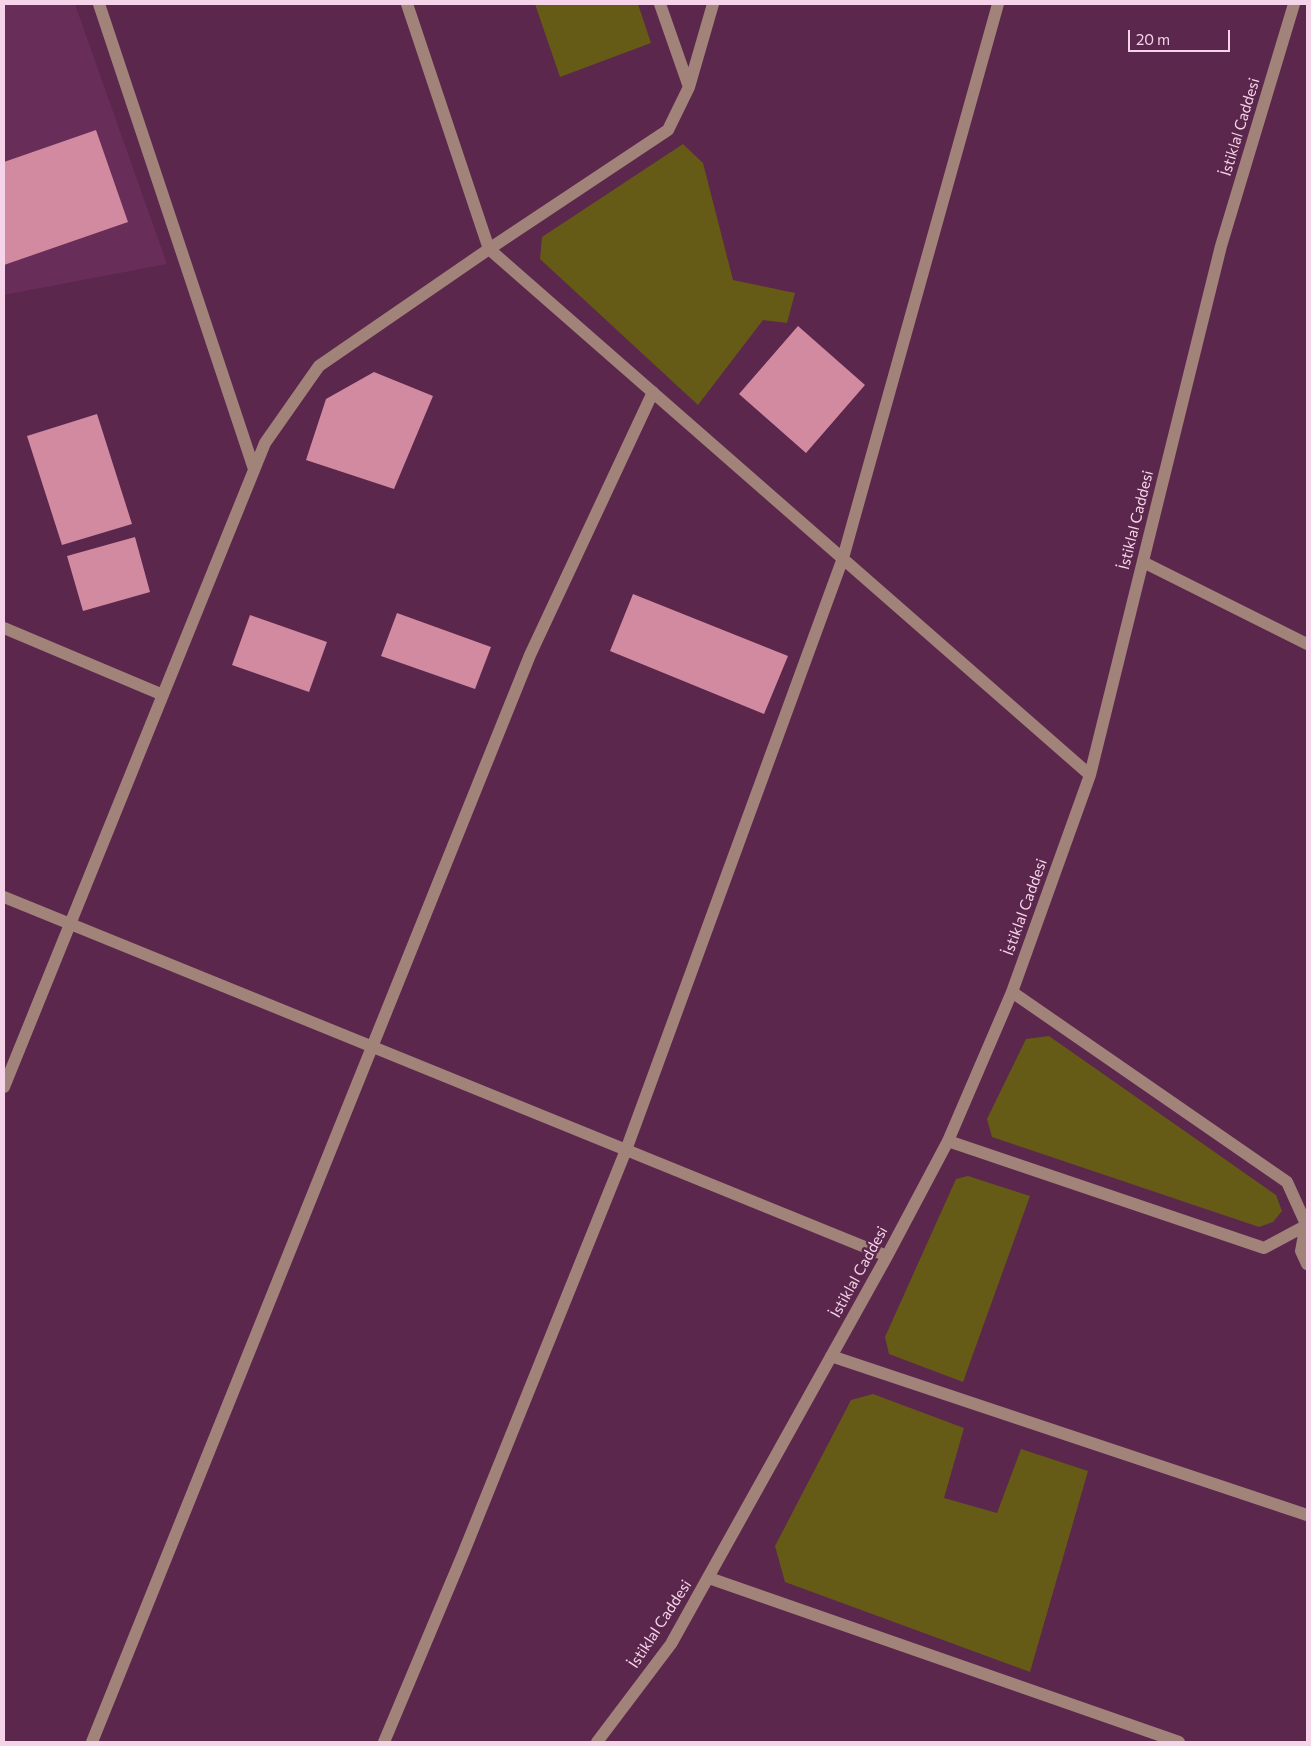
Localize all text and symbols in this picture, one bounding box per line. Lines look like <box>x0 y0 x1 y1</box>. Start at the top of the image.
scale bar <box>1131 20 1234 52</box>
text: 20 m <box>1136 30 1170 48</box>
street label: İstiklal Caddesi <box>1217 76 1263 178</box>
street label: İstiklal Caddesi <box>1115 469 1157 571</box>
street label: İstiklal Caddesi <box>999 856 1051 958</box>
street label: İstiklal Caddesi <box>827 1223 891 1321</box>
street label: İstiklal Caddesi <box>625 1577 695 1671</box>

